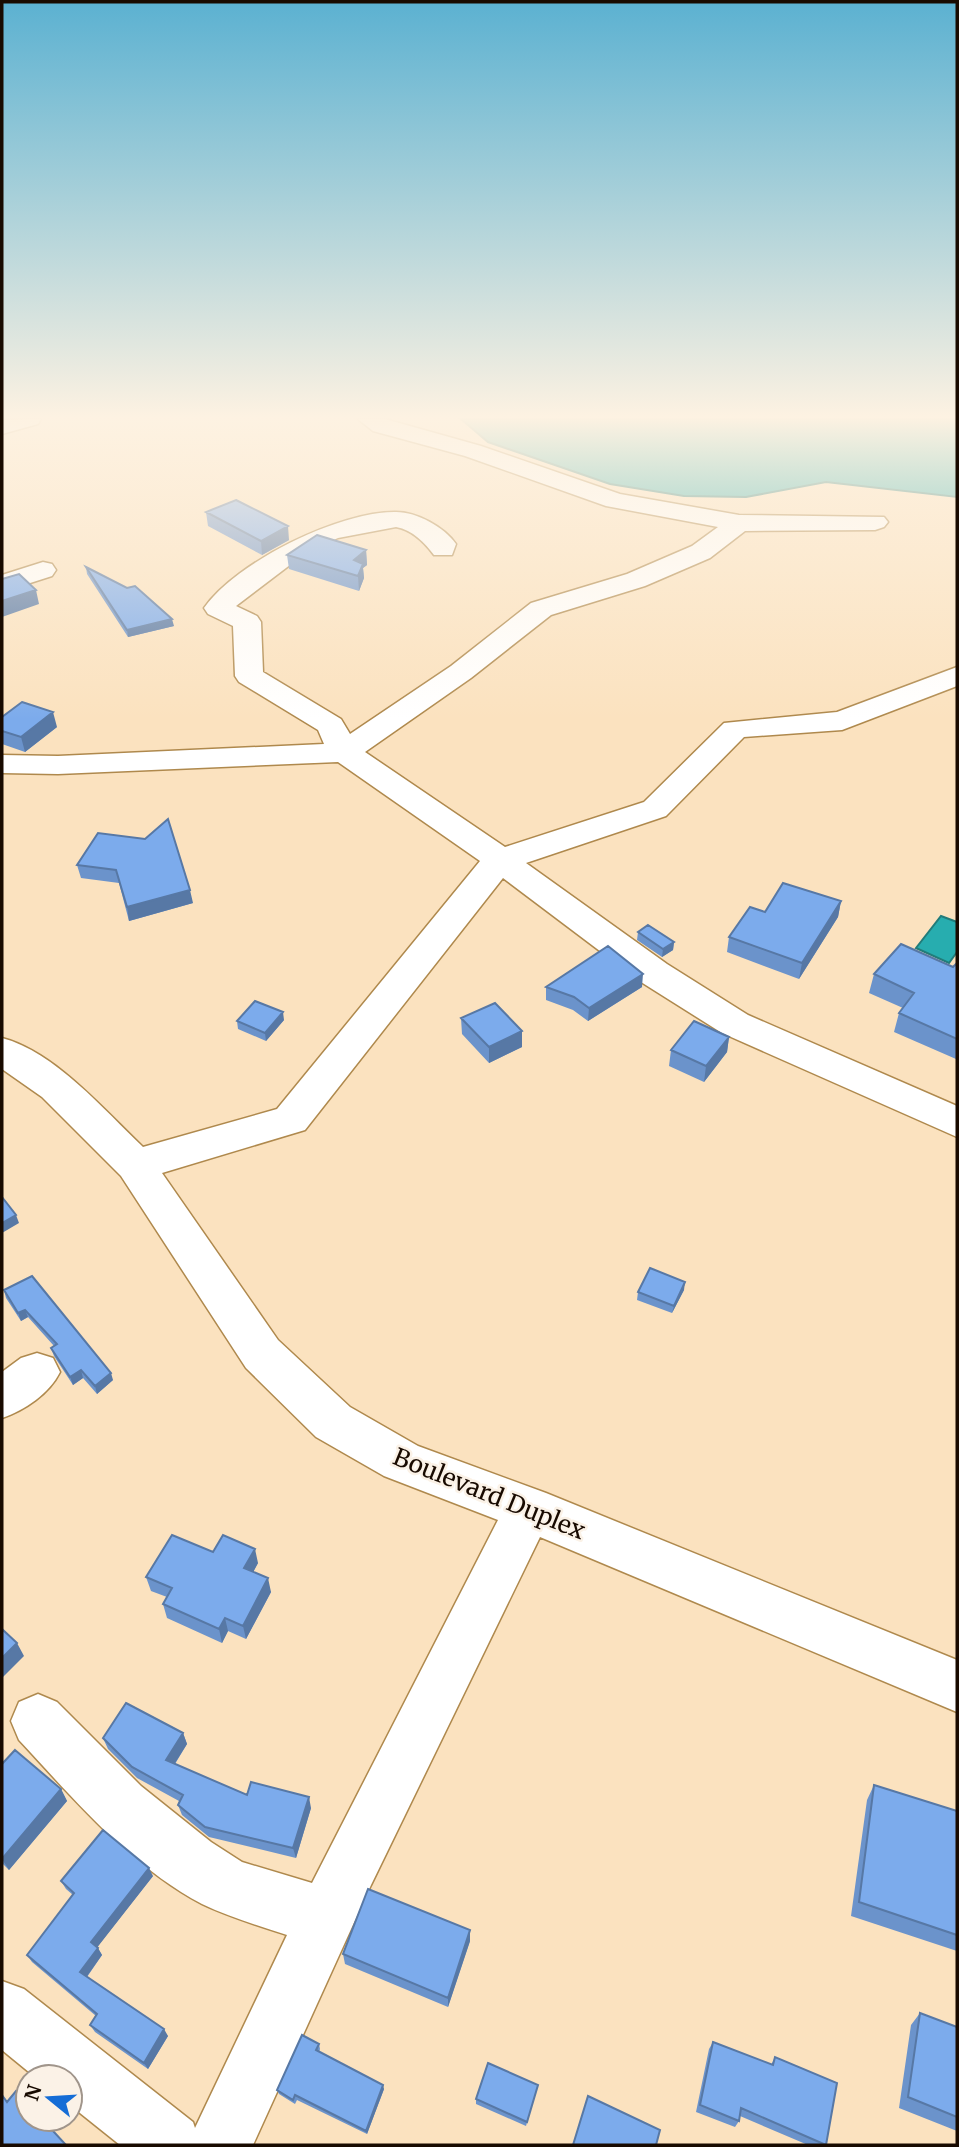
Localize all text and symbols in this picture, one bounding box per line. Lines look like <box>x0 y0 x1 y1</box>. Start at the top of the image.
street label: Boulevard Duplex <box>389 1441 590 1546</box>
north arrow <box>14 2063 84 2133</box>
text: N <box>19 2082 47 2104</box>

